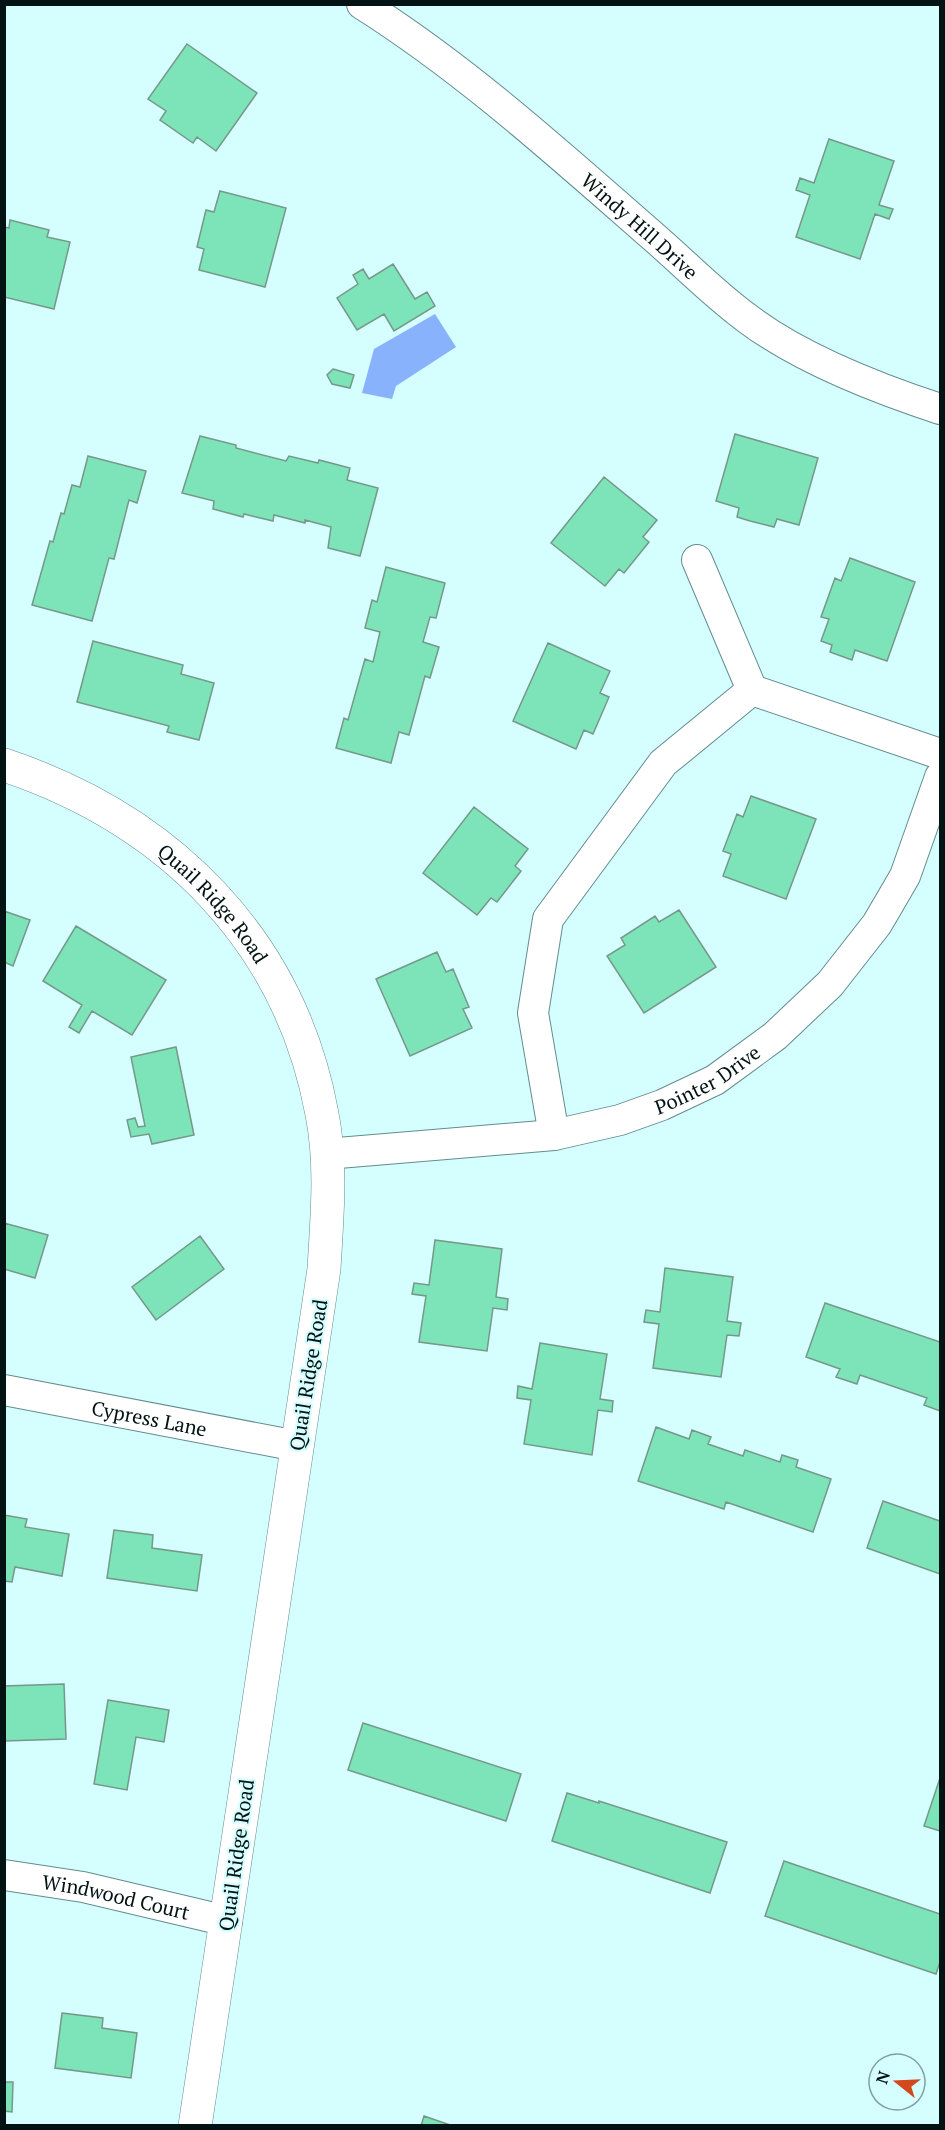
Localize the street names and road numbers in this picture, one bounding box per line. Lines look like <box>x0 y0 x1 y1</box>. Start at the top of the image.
street label: Windy Hill Drive <box>576 166 705 285</box>
street label: Quail Ridge Road <box>153 837 275 968</box>
street label: Pointer Drive <box>651 1038 765 1120</box>
street label: Quail Ridge Road <box>283 1297 333 1453</box>
street label: Cypress Lane <box>89 1394 209 1442</box>
street label: Quail Ridge Road <box>212 1777 260 1933</box>
street label: Windwood Court <box>40 1867 193 1925</box>

